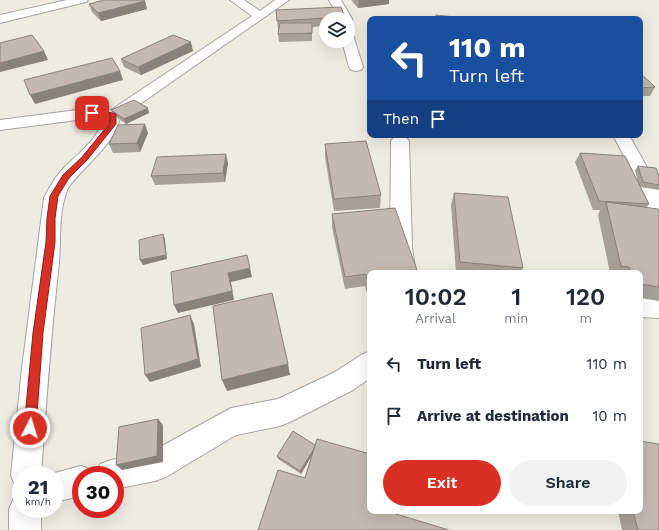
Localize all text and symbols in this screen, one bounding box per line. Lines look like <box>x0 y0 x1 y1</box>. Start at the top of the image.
map controls <box>319 12 355 48</box>
button: layers <box>319 12 355 48</box>
text: 110 m <box>449 31 526 64</box>
icon: left <box>383 32 435 84</box>
text: Turn left <box>449 65 524 86</box>
pin <box>75 96 109 130</box>
icon: arrive <box>81 102 103 124</box>
icon: arrive <box>427 108 449 130</box>
text: Then <box>383 110 419 128</box>
text: 10:02 <box>405 283 467 311</box>
text: 1 <box>511 283 521 311</box>
text: 120 <box>566 283 605 311</box>
text: Arrival <box>415 311 456 326</box>
text: min <box>504 311 528 326</box>
text: m <box>579 311 592 326</box>
icon: left <box>383 353 405 375</box>
text: Turn left <box>417 355 481 373</box>
text: 110 m <box>587 355 627 373</box>
icon: arrive <box>383 405 405 427</box>
position arrow <box>9 407 51 449</box>
text: Arrive at destination <box>417 407 569 425</box>
text: 10 m <box>592 407 627 425</box>
button: Exit <box>383 460 501 506</box>
button: Share <box>509 460 627 506</box>
speed limit sign: 30 <box>72 466 124 518</box>
text: 21 <box>28 475 48 499</box>
text: km/h <box>25 496 51 507</box>

